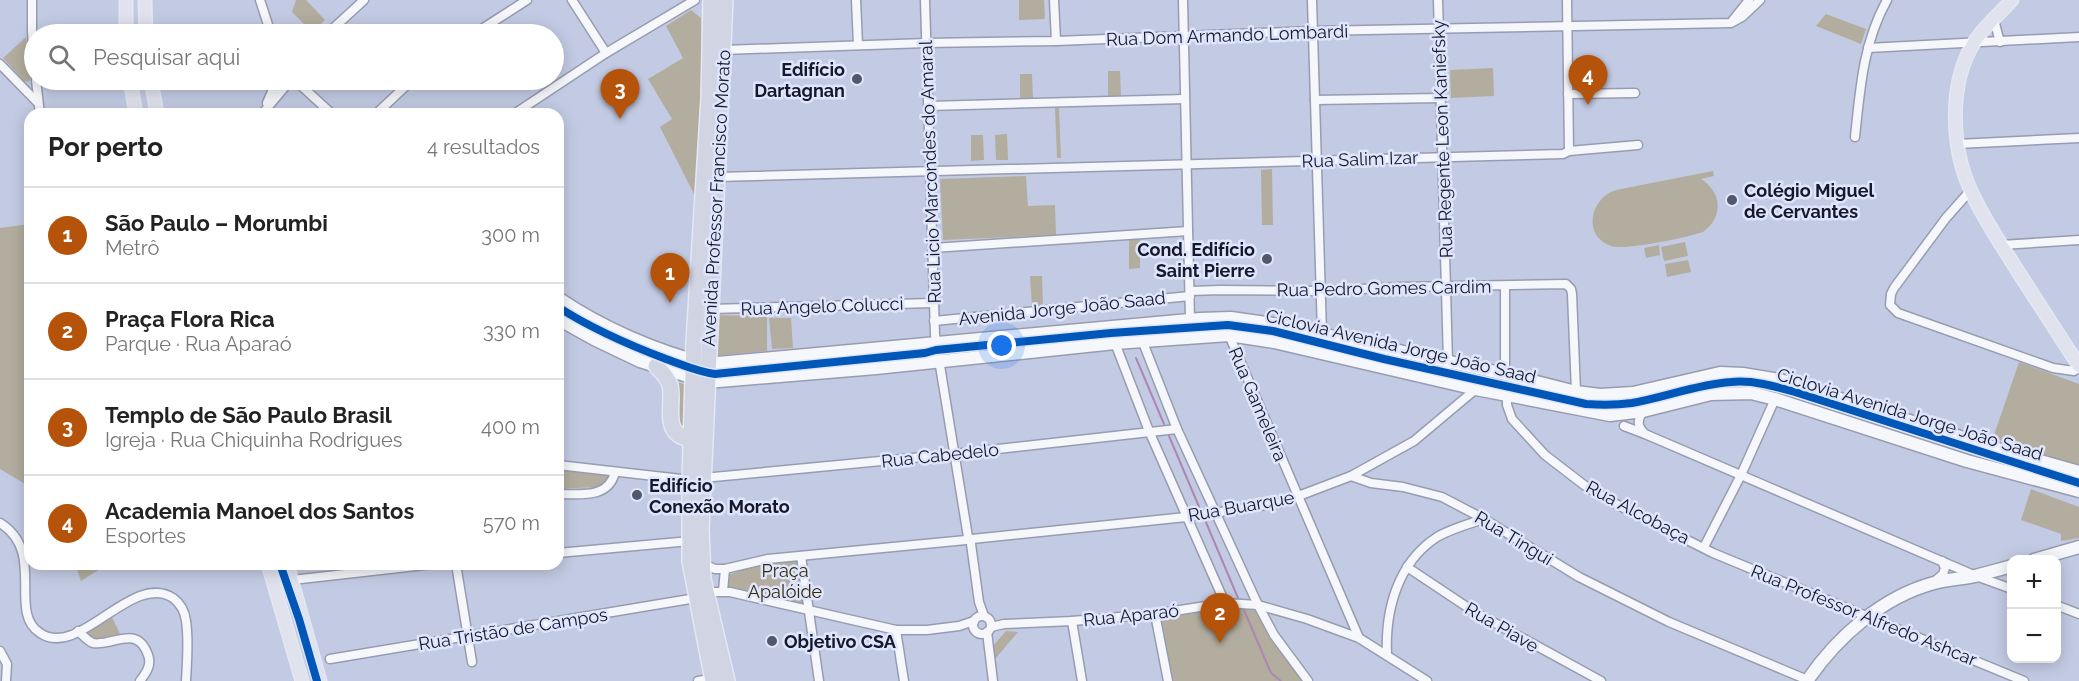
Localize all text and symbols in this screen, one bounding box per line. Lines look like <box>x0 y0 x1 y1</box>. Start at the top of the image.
street label: Rua Regente Leon Kaniefsky <box>1427 19 1457 259</box>
street label: Rua Dom Armando Lombardi <box>1106 20 1348 50</box>
search box <box>24 24 564 90</box>
street label: Rua Licio Marcondes do Amaral <box>915 40 945 304</box>
icon: search <box>45 41 78 74</box>
text: Pesquisar aqui <box>93 44 240 70</box>
street label: Avenida Professor Francisco Morato <box>698 49 734 347</box>
pin: 4 <box>1568 56 1608 105</box>
place label: Edifício Dartagnan <box>754 59 845 101</box>
pin: 3 <box>600 70 640 119</box>
marker: Edifício Dartagnan <box>850 72 864 86</box>
text: Por perto <box>48 132 163 162</box>
text: 4 resultados <box>427 135 540 159</box>
street label: Rua Salim Izar <box>1301 146 1419 172</box>
place label: Colégio Miguel de Cervantes <box>1744 180 1874 222</box>
marker: Colégio Miguel de Cervantes <box>1725 193 1739 207</box>
text: São Paulo – Morumbi <box>105 210 328 236</box>
text: 1 <box>63 223 72 247</box>
text: 300 m <box>481 223 540 247</box>
text: Metrô <box>105 236 159 260</box>
place label: Cond. Edifício Saint Pierre <box>1137 239 1255 281</box>
marker: Cond. Edifício Saint Pierre <box>1260 252 1274 266</box>
pin: 1 <box>650 254 690 303</box>
street label: Rua Pedro Gomes Cardim <box>1276 276 1492 300</box>
street label: Avenida Jorge João Saad <box>957 287 1167 329</box>
street label: Rua Angelo Colucci <box>740 293 904 319</box>
street label: Ciclovia Avenida Jorge João Saad <box>1264 305 1538 387</box>
text: Praça Flora Rica <box>105 306 275 332</box>
text: 2 <box>62 319 73 343</box>
text: 330 m <box>483 319 540 343</box>
your location <box>987 331 1016 360</box>
text: Parque · Rua Aparaó <box>105 332 292 356</box>
street label: Rua Gameleira <box>1225 344 1291 464</box>
street label: Ciclovia Avenida Jorge João Saad <box>1775 363 2045 465</box>
text: Templo de São Paulo Brasil <box>105 402 392 428</box>
text: 3 <box>62 415 73 439</box>
text: 400 m <box>481 415 540 439</box>
text: Igreja · Rua Chiquinha Rodrigues <box>105 428 403 452</box>
street label: Rua Cabedelo <box>880 438 1000 472</box>
place label: Edifício Conexão Morato <box>649 475 790 517</box>
street label: Rua Alcobaça <box>1583 476 1693 548</box>
street label: Rua Buarque <box>1186 486 1296 526</box>
marker: Edifício Conexão Morato <box>630 488 644 502</box>
text: Academia Manoel dos Santos <box>105 498 414 524</box>
street label: Rua Tingui <box>1471 507 1557 569</box>
text: 4 <box>62 511 73 535</box>
text: 570 m <box>483 511 540 535</box>
text: Esportes <box>105 524 186 548</box>
map controls <box>2007 555 2061 663</box>
button: + <box>2007 555 2061 609</box>
park label: Praça Apalóide <box>748 560 823 602</box>
street label: Rua Professor Alfredo Ashcar <box>1748 560 1981 670</box>
pin: 2 <box>1200 594 1240 643</box>
street label: Rua Piave <box>1462 598 1543 657</box>
street label: Rua Aparaó <box>1082 600 1180 630</box>
street label: Rua Tristão de Campos <box>417 604 609 654</box>
button: − <box>2007 609 2061 663</box>
place label: Objetivo CSA <box>784 631 897 652</box>
marker: Objetivo CSA <box>765 634 779 648</box>

